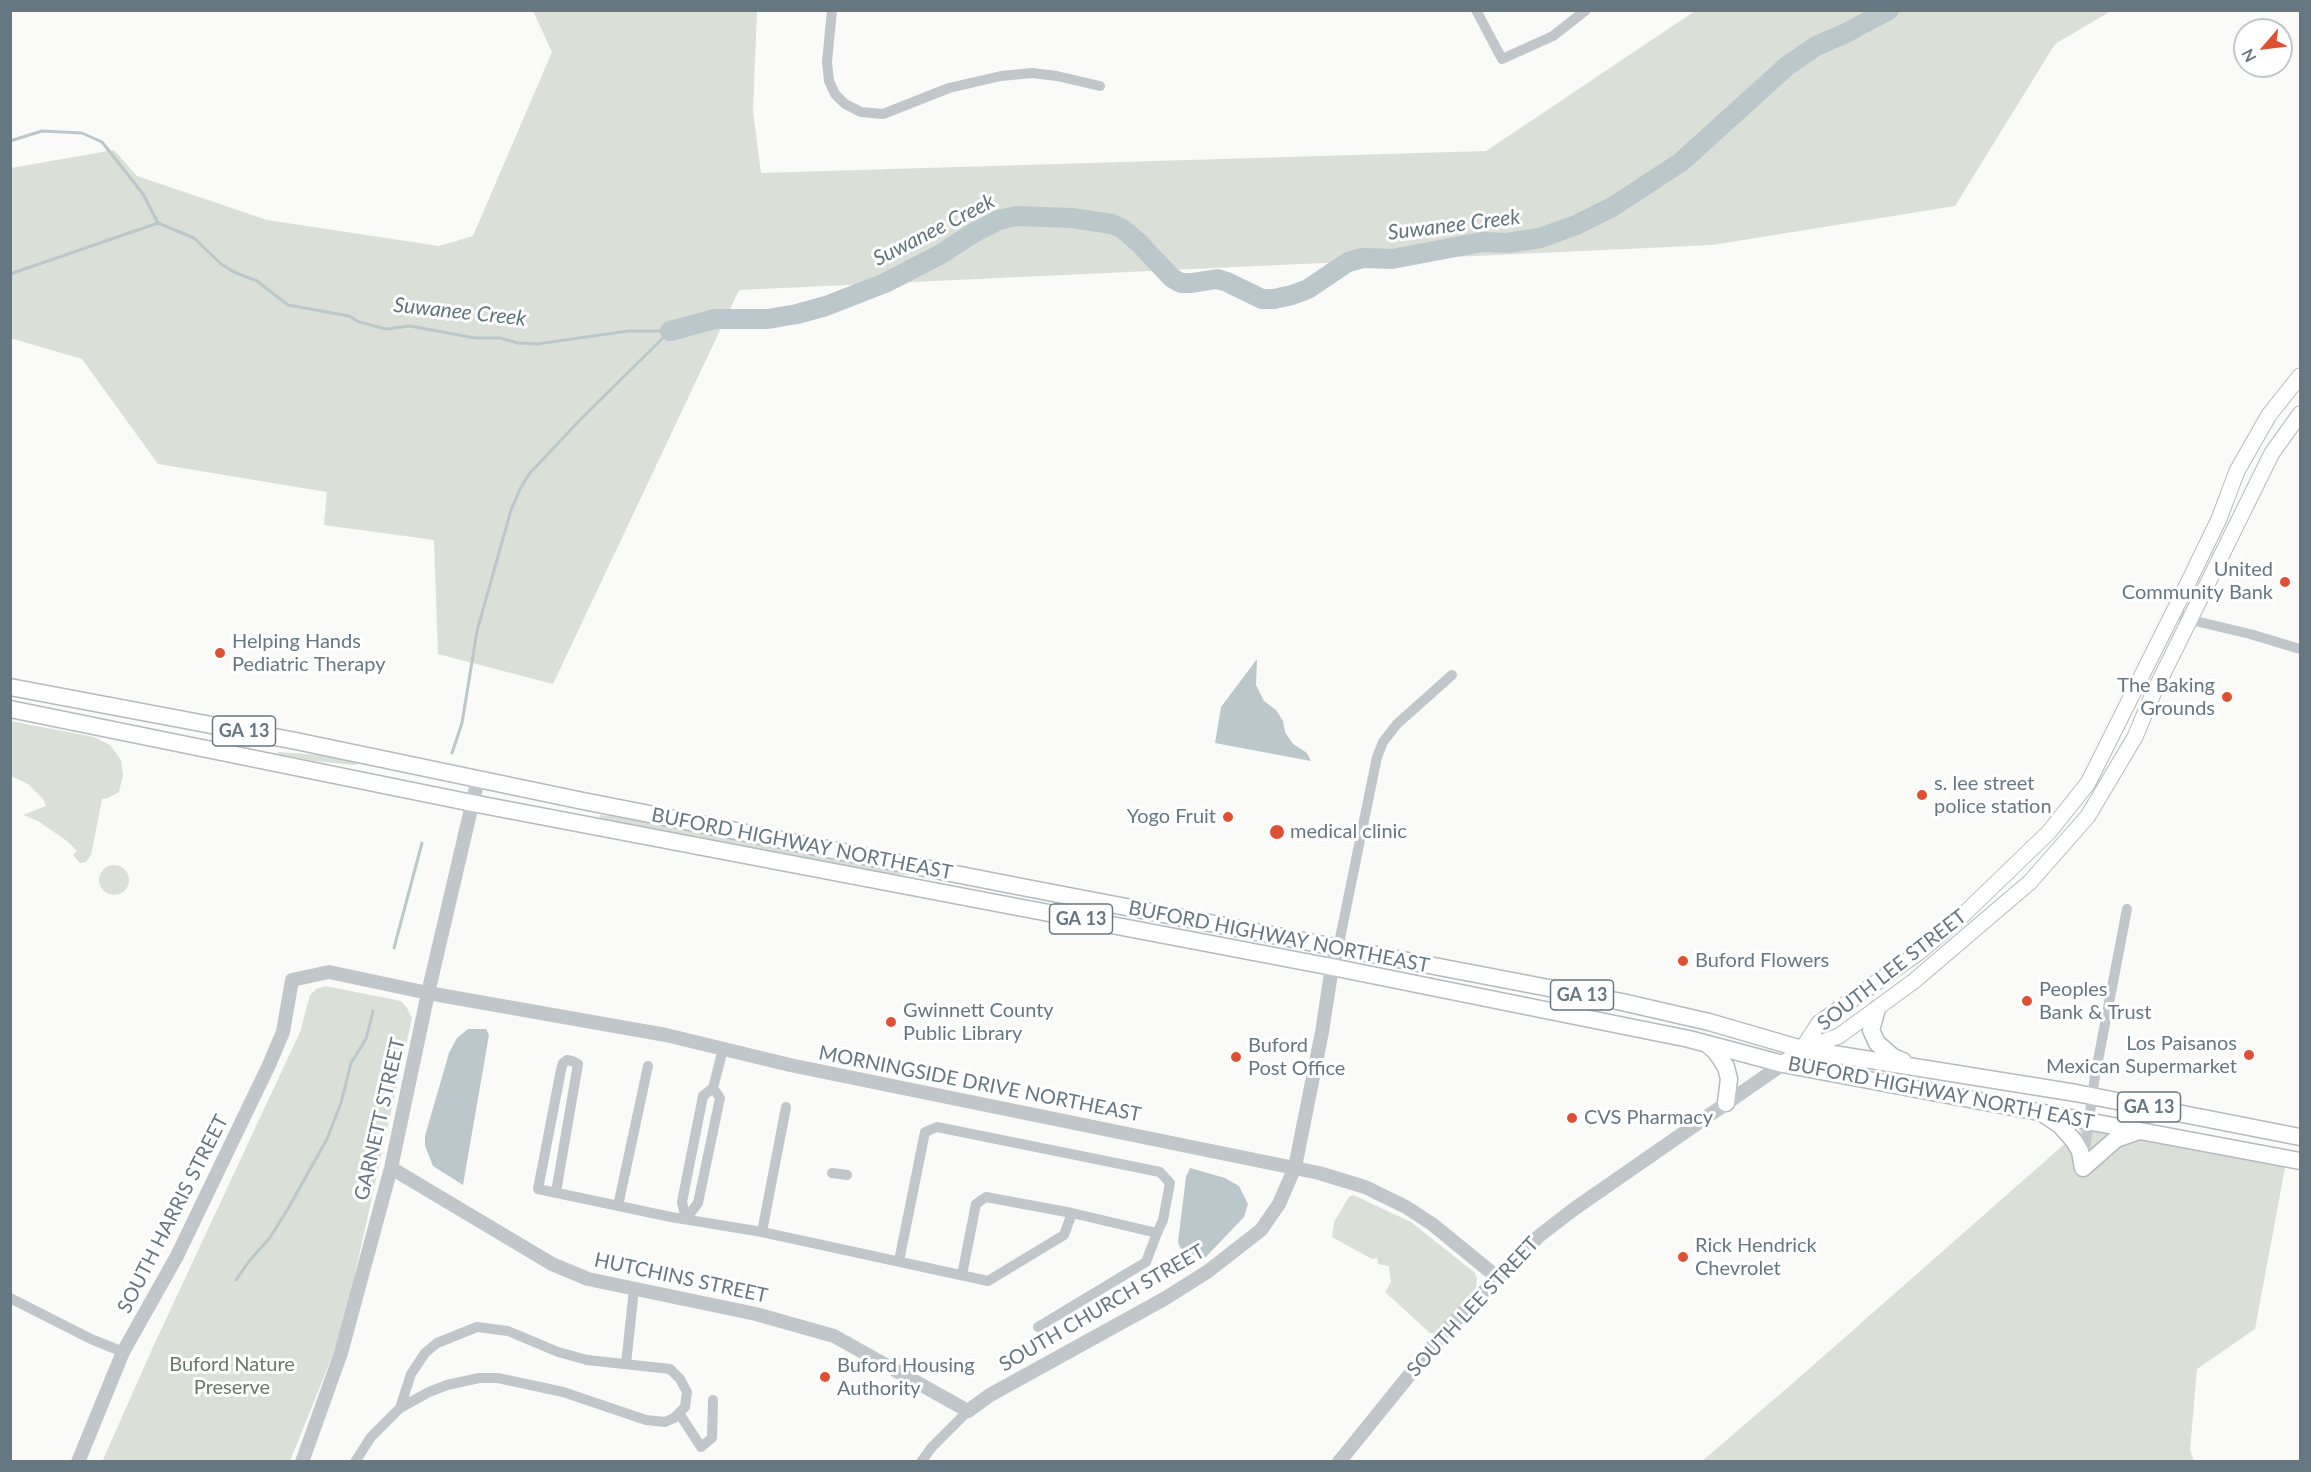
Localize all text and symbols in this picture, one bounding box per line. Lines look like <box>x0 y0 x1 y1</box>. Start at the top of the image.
north arrow <box>2233 18 2293 78</box>
text: N <box>2237 46 2260 66</box>
water label: Suwanee Creek <box>869 189 999 271</box>
water label: Suwanee Creek <box>1386 204 1522 246</box>
water label: Suwanee Creek <box>392 293 528 331</box>
place label: United Community Bank <box>2122 558 2273 605</box>
marker: United Community Bank <box>2278 575 2292 589</box>
place label: Helping Hands Pediatric Therapy <box>232 630 385 677</box>
marker: Helping Hands Pediatric Therapy <box>213 646 227 660</box>
place label: The Baking Grounds <box>2117 674 2215 721</box>
marker: The Baking Grounds <box>2220 690 2234 704</box>
road number: GA 13 <box>212 716 276 746</box>
place label: s. lee street police station <box>1934 772 2052 819</box>
marker: s. lee street police station <box>1915 788 1929 802</box>
street label: BUFORD HIGHWAY NORTHEAST <box>649 803 955 885</box>
place label: Yogo Fruit <box>1127 805 1216 829</box>
marker: Yogo Fruit <box>1221 810 1235 824</box>
place label: medical clinic <box>1290 820 1407 844</box>
marker: medical clinic <box>1268 823 1286 841</box>
street label: BUFORD HIGHWAY NORTHEAST <box>1126 896 1432 978</box>
road number: GA 13 <box>1050 904 1112 934</box>
street label: SOUTH LEE STREET <box>1813 904 1971 1036</box>
place label: Buford Flowers <box>1695 949 1829 973</box>
marker: Buford Flowers <box>1676 954 1690 968</box>
place label: Peoples Bank & Trust <box>2039 978 2151 1025</box>
road number: GA 13 <box>1550 980 1614 1010</box>
marker: Peoples Bank & Trust <box>2020 994 2034 1008</box>
place label: Gwinnett County Public Library <box>903 999 1054 1046</box>
marker: Gwinnett County Public Library <box>884 1015 898 1029</box>
place label: Los Paisanos Mexican Supermarket <box>2046 1032 2237 1079</box>
place label: Buford Post Office <box>1248 1034 1345 1081</box>
street label: GARNETT STREET <box>350 1035 410 1203</box>
street label: MORNINGSIDE DRIVE NORTHEAST <box>817 1041 1143 1127</box>
marker: Los Paisanos Mexican Supermarket <box>2242 1048 2256 1062</box>
marker: Buford Post Office <box>1229 1050 1243 1064</box>
street label: BUFORD HIGHWAY NORTH EAST <box>1786 1052 2096 1134</box>
road number: GA 13 <box>2118 1092 2180 1122</box>
place label: CVS Pharmacy <box>1584 1106 1713 1130</box>
street label: SOUTH HARRIS STREET <box>113 1111 233 1317</box>
marker: CVS Pharmacy <box>1565 1111 1579 1125</box>
street label: SOUTH LEE STREET <box>1402 1232 1544 1382</box>
place label: Rick Hendrick Chevrolet <box>1695 1234 1817 1281</box>
street label: SOUTH CHURCH STREET <box>995 1239 1209 1377</box>
street label: HUTCHINS STREET <box>592 1248 770 1308</box>
marker: Rick Hendrick Chevrolet <box>1676 1250 1690 1264</box>
park label: Buford Nature Preserve <box>169 1353 295 1400</box>
place label: Buford Housing Authority <box>837 1354 975 1401</box>
marker: Buford Housing Authority <box>818 1370 832 1384</box>

